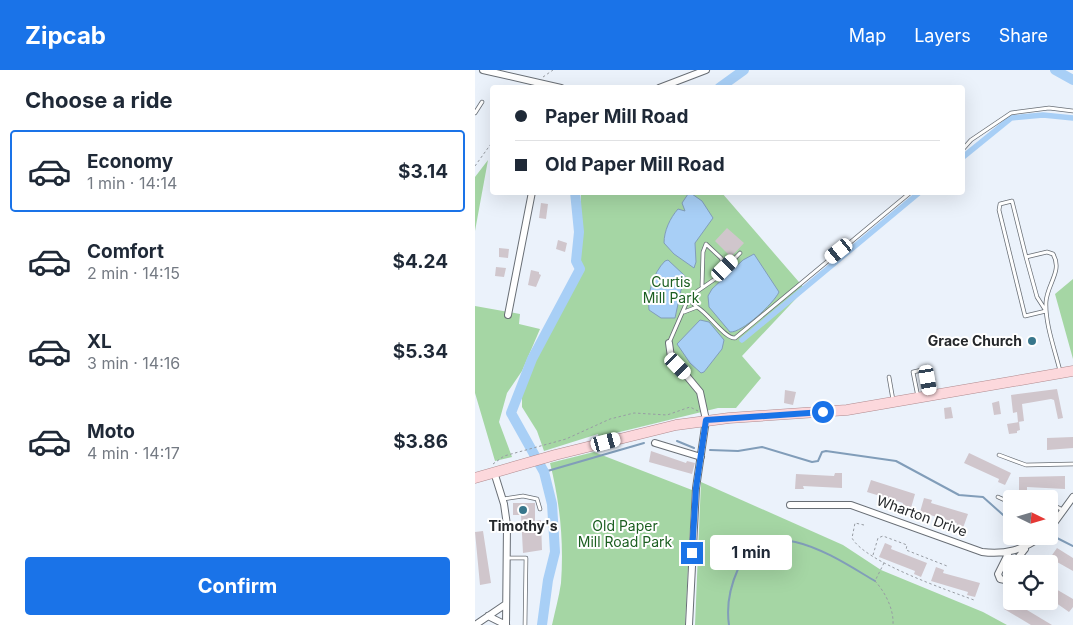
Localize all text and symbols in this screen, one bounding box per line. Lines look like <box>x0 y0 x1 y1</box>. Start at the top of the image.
text: Zipcab <box>25 21 106 50</box>
text: Map <box>849 25 886 46</box>
text: Layers <box>914 25 971 46</box>
text: Share <box>999 25 1048 46</box>
text: Choose a ride <box>25 87 173 113</box>
text: Paper Mill Road <box>545 105 688 128</box>
icon: car <box>27 149 72 194</box>
text: Economy <box>87 150 173 173</box>
text: Old Paper Mill Road <box>545 153 725 176</box>
text: $3.14 <box>398 160 448 183</box>
text: 1 min · 14:14 <box>87 173 177 193</box>
car <box>822 236 855 266</box>
icon: car <box>27 239 72 284</box>
text: Comfort <box>87 240 164 263</box>
text: $4.24 <box>392 250 448 273</box>
car <box>709 252 740 284</box>
text: 2 min · 14:15 <box>87 263 180 283</box>
park label: Curtis Mill Park <box>643 273 700 306</box>
icon: car <box>27 329 72 374</box>
text: XL <box>87 330 112 353</box>
place label: Grace Church <box>928 332 1022 349</box>
marker: Grace Church <box>1026 335 1038 347</box>
text: $5.34 <box>393 340 448 363</box>
car <box>662 350 693 382</box>
text: 3 min · 14:16 <box>87 353 180 373</box>
car <box>918 364 937 396</box>
route start <box>812 401 834 423</box>
icon: car <box>27 419 72 464</box>
text: Moto <box>87 420 135 443</box>
text: $3.86 <box>393 430 448 453</box>
car <box>589 431 622 453</box>
text: 4 min · 14:17 <box>87 443 180 463</box>
north arrow <box>1003 490 1057 545</box>
map controls <box>1003 490 1058 610</box>
street label: Wharton Drive <box>875 491 970 540</box>
marker: Timothy's <box>517 504 529 516</box>
place label: Timothy's <box>488 517 558 534</box>
park label: Old Paper Mill Road Park <box>578 517 673 550</box>
callout: 1 min <box>709 536 792 570</box>
route end <box>681 542 703 564</box>
text: 1 min <box>731 542 771 562</box>
button: locate <box>1003 555 1058 610</box>
button: Confirm <box>25 557 450 615</box>

